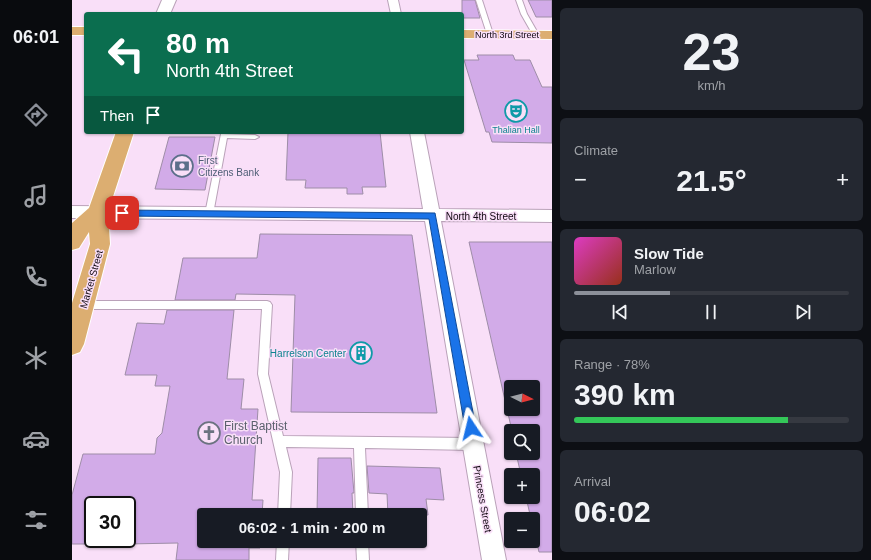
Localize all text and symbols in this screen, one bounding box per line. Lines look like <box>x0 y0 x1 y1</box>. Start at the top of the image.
text: 23 <box>683 23 740 81</box>
text: 06:01 <box>13 27 59 47</box>
icon: left <box>100 28 152 80</box>
text: 80 m <box>166 28 230 59</box>
street label: North 3rd Street <box>475 30 540 40</box>
text: North 4th Street <box>166 61 293 81</box>
text: km/h <box>697 78 726 93</box>
theatre icon: Thalian Hall <box>503 98 529 124</box>
icon: directions <box>22 101 50 129</box>
icon: arrive <box>142 104 164 126</box>
text: Then <box>100 107 134 124</box>
place label: Thalian Hall <box>492 125 540 135</box>
text: Climate <box>574 143 618 158</box>
bank icon: First Citizens Bank <box>169 153 195 179</box>
place label: First Citizens Bank <box>198 155 260 178</box>
text: 21.5° <box>676 164 747 197</box>
text: − <box>574 167 587 192</box>
text: + <box>836 167 849 192</box>
icon: music <box>22 182 50 210</box>
pin <box>105 196 139 230</box>
icon: arrive <box>111 202 133 224</box>
street label: North 4th Street <box>446 211 517 222</box>
text: Slow Tide <box>634 245 704 262</box>
street label: Market Street <box>78 249 105 310</box>
text: Marlow <box>634 262 676 277</box>
icon: phone <box>22 263 50 291</box>
icon: previous <box>609 301 631 323</box>
icon: pause <box>700 301 722 323</box>
icon: next <box>792 301 814 323</box>
building icon: Harrelson Center <box>348 340 374 366</box>
icon: climate <box>22 344 50 372</box>
place label: Harrelson Center <box>270 348 347 359</box>
text: Range · 78% <box>574 357 650 372</box>
text: 390 km <box>574 378 676 411</box>
north arrow <box>504 380 540 416</box>
map controls <box>504 380 540 548</box>
position arrow <box>450 407 492 449</box>
place label: First Baptist Church <box>224 419 288 447</box>
church icon: First Baptist Church <box>196 420 222 446</box>
button: search <box>504 424 540 460</box>
icon: car <box>22 425 50 453</box>
street label: Princess Street <box>471 465 494 534</box>
button: + <box>504 468 540 504</box>
text: Arrival <box>574 474 611 489</box>
text: 06:02 <box>574 495 651 528</box>
speed limit sign: 30 <box>84 496 136 548</box>
icon: filters <box>22 506 50 534</box>
button: − <box>504 512 540 548</box>
text: 06:02 · 1 min · 200 m <box>239 519 385 536</box>

